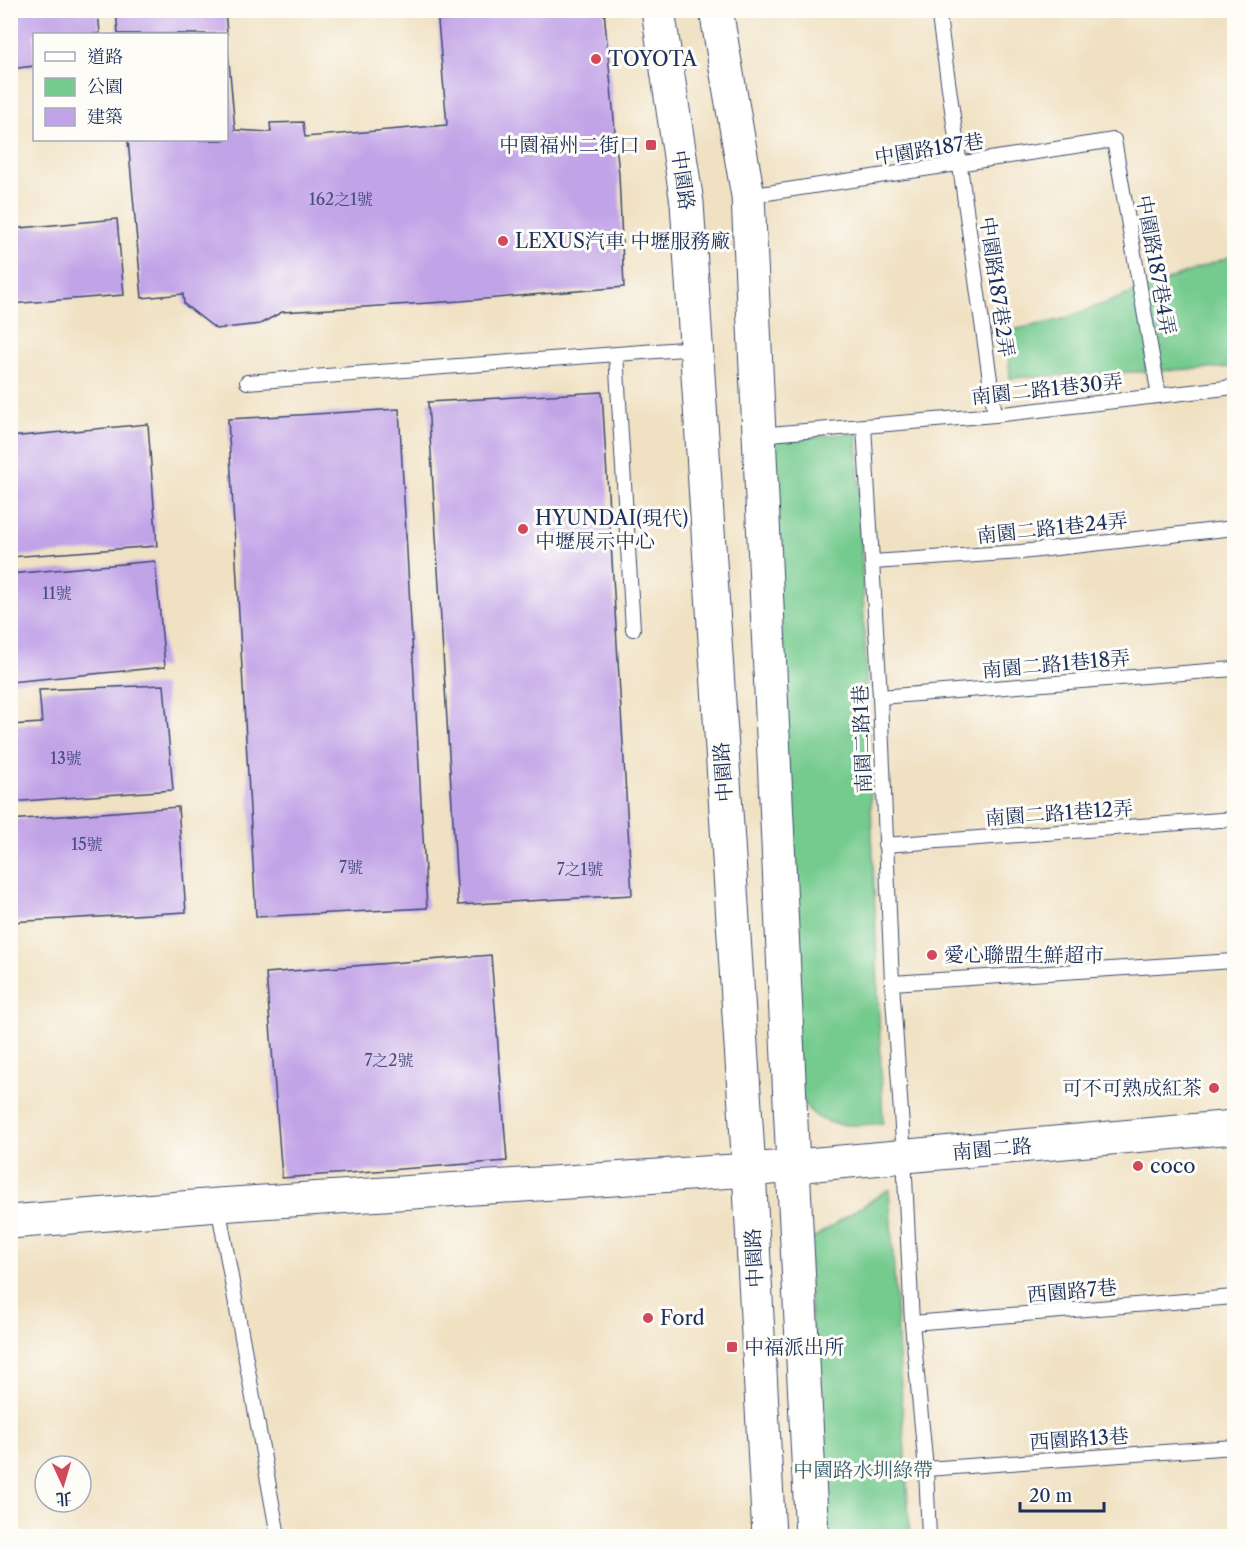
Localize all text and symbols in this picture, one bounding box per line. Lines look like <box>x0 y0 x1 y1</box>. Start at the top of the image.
legend <box>33 33 228 141</box>
text: 道路 <box>87 46 123 68</box>
place label: TOYOTA <box>608 47 698 71</box>
marker: TOYOTA <box>589 52 603 66</box>
text: 公園 <box>87 76 123 98</box>
text: 建築 <box>87 106 123 128</box>
street label: 中園路187巷 <box>873 129 985 169</box>
place label: 中園福州二街口 <box>499 133 639 157</box>
marker: 中園福州二街口 <box>644 138 658 152</box>
street label: 中園路 <box>667 149 699 211</box>
house number: 162之1號 <box>309 189 373 209</box>
street label: 中園路187巷4弄 <box>1132 193 1180 337</box>
street label: 中園路187巷2弄 <box>975 215 1019 359</box>
place label: LEXUS汽車 中壢服務廠 <box>515 229 730 253</box>
marker: LEXUS汽車 中壢服務廠 <box>496 234 510 248</box>
street label: 南園二路1巷30弄 <box>970 369 1124 409</box>
place label: HYUNDAI(現代) 中壢展示中心 <box>535 506 688 553</box>
street label: 南園二路1巷24弄 <box>975 508 1129 548</box>
marker: HYUNDAI(現代) 中壢展示中心 <box>516 522 530 536</box>
house number: 11號 <box>42 583 72 603</box>
street label: 南園二路1巷18弄 <box>981 646 1131 682</box>
street label: 南園二路1巷 <box>848 684 876 794</box>
street label: 中園路 <box>709 741 737 803</box>
house number: 13號 <box>50 748 82 768</box>
street label: 南園二路1巷12弄 <box>984 796 1134 830</box>
house number: 15號 <box>71 834 103 854</box>
house number: 7號 <box>339 857 363 877</box>
house number: 7之1號 <box>557 859 603 879</box>
place label: 愛心聯盟生鮮超市 <box>944 943 1104 967</box>
marker: 愛心聯盟生鮮超市 <box>925 948 939 962</box>
house number: 7之2號 <box>364 1050 414 1070</box>
place label: 可不可熟成紅茶 <box>1062 1076 1202 1100</box>
marker: 可不可熟成紅茶 <box>1207 1081 1221 1095</box>
street label: 南園二路 <box>951 1134 1033 1164</box>
place label: coco <box>1150 1154 1196 1178</box>
marker: coco <box>1131 1159 1145 1173</box>
street label: 中園路 <box>740 1227 768 1289</box>
street label: 西園路7巷 <box>1026 1275 1118 1307</box>
place label: Ford <box>660 1306 705 1330</box>
marker: Ford <box>641 1311 655 1325</box>
place label: 中福派出所 <box>744 1335 844 1359</box>
marker: 中福派出所 <box>725 1340 739 1354</box>
street label: 西園路13巷 <box>1029 1424 1129 1454</box>
north arrow <box>33 1454 93 1514</box>
park label: 中園路水圳綠帶 <box>793 1458 933 1482</box>
scale bar <box>1020 1475 1104 1513</box>
text: 20 m <box>1029 1485 1073 1507</box>
text: 北 <box>55 1488 73 1509</box>

